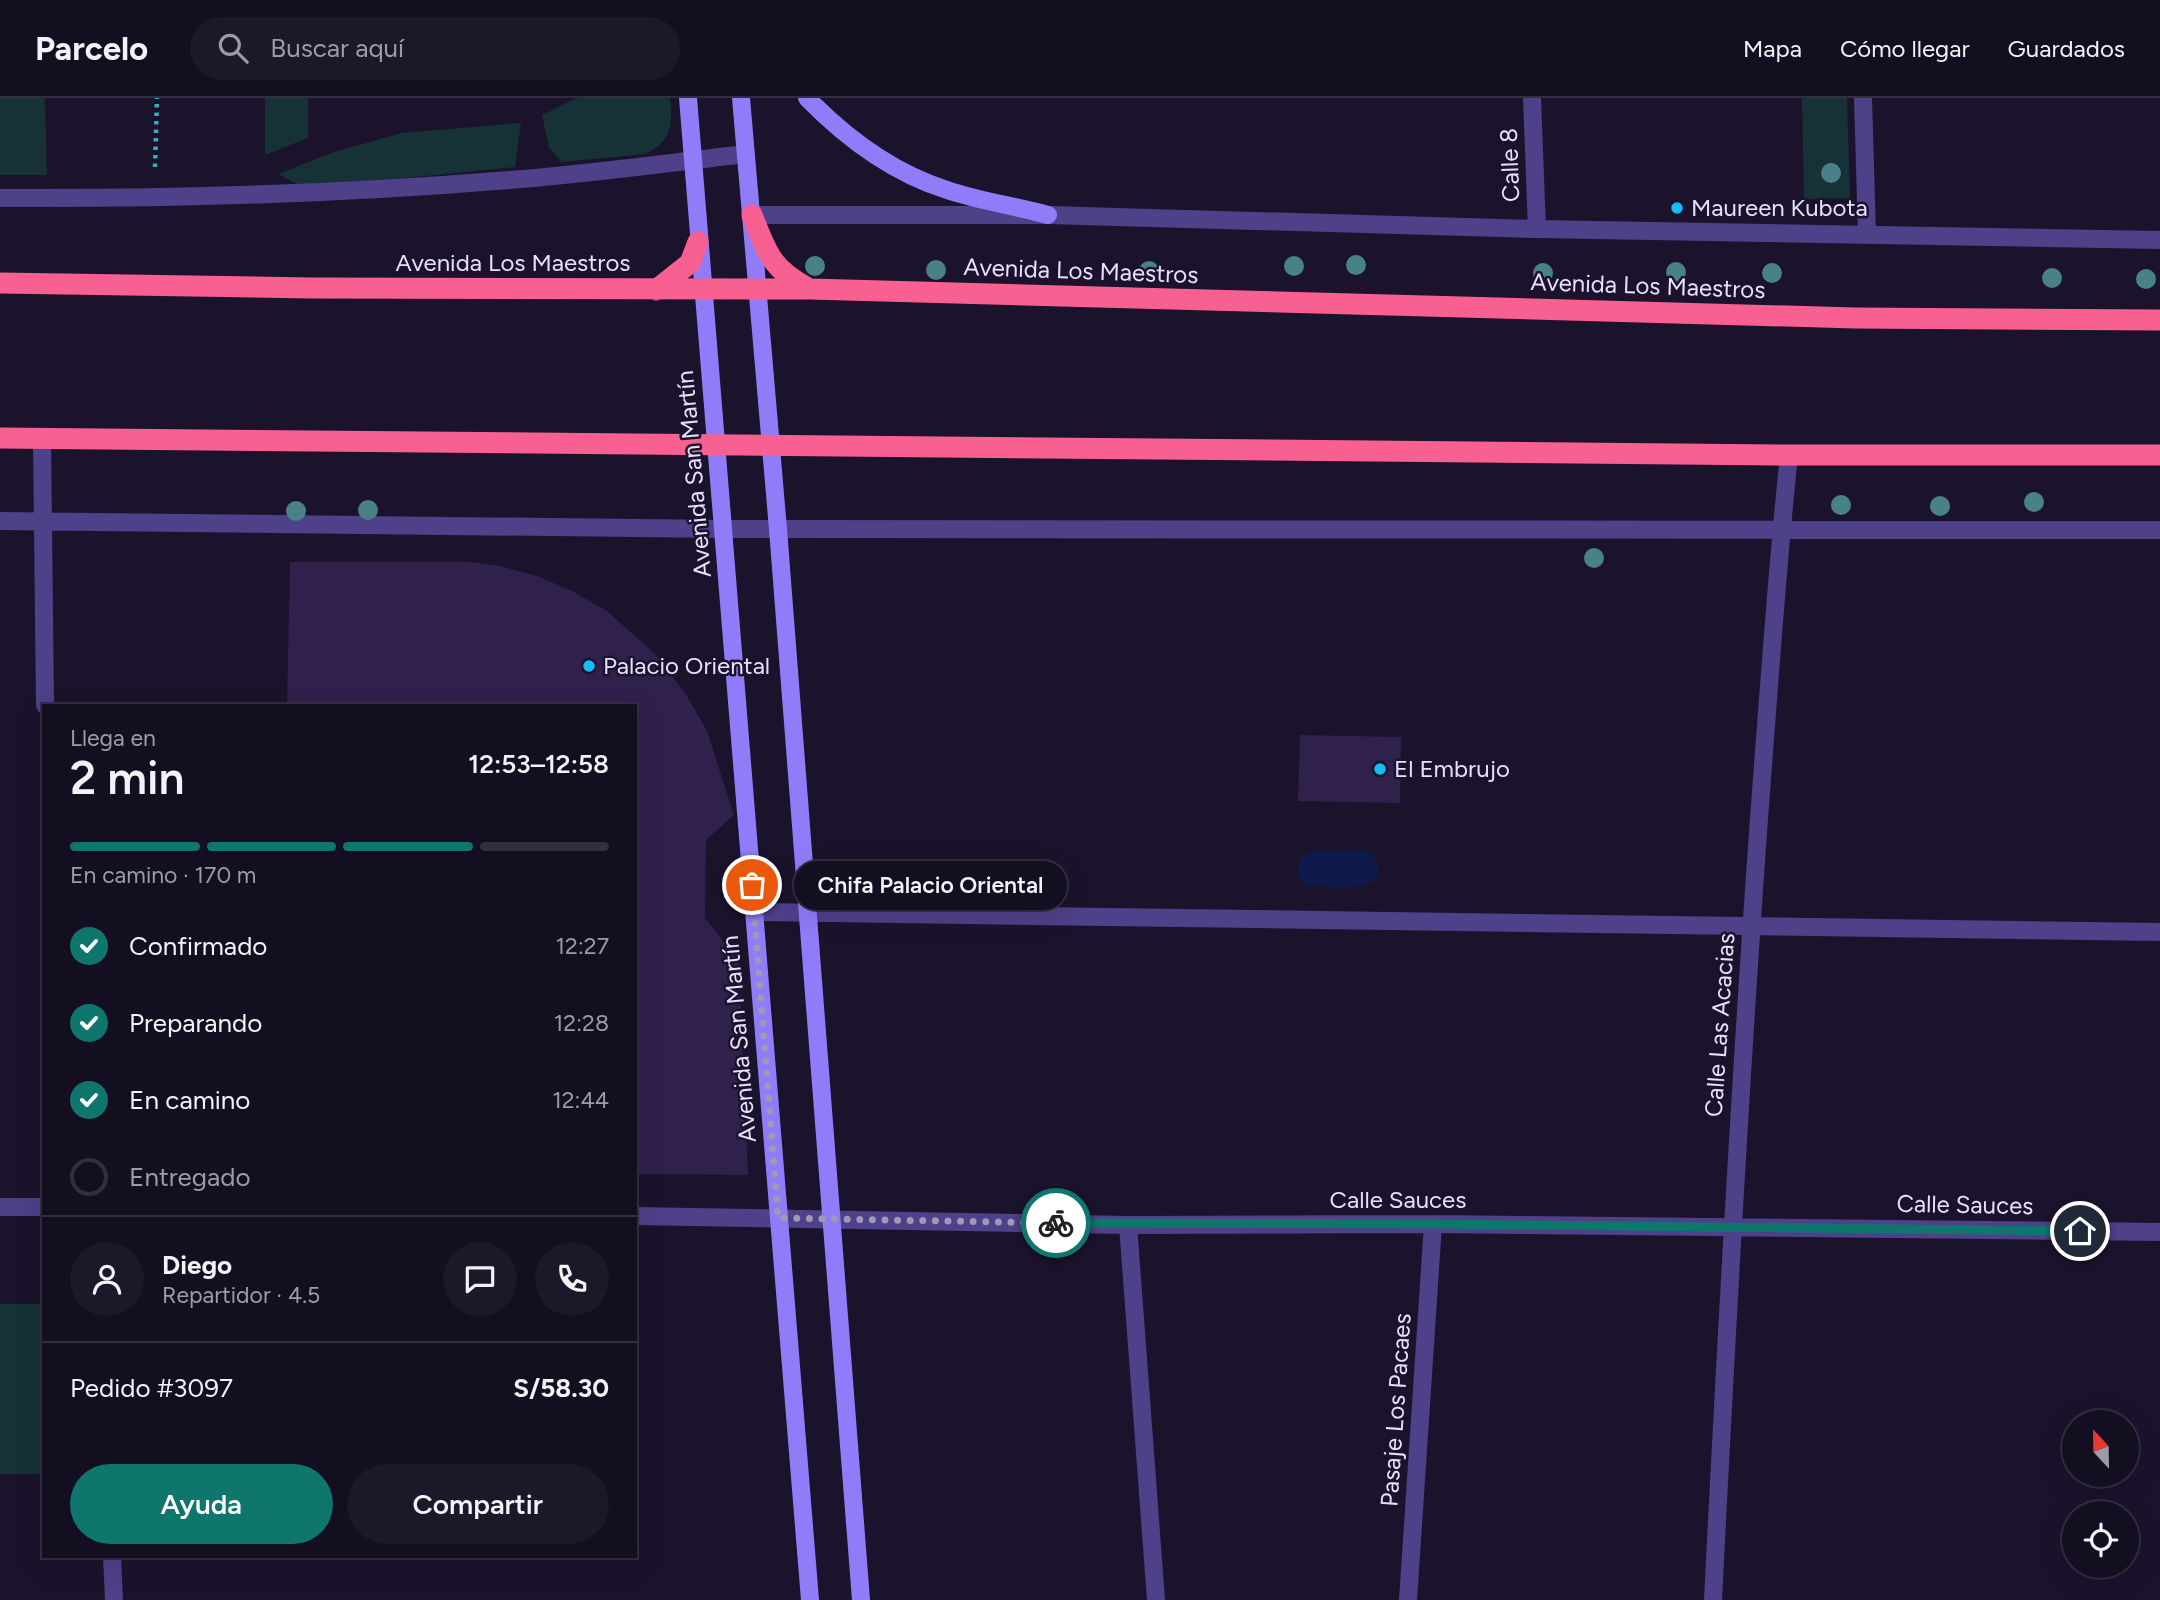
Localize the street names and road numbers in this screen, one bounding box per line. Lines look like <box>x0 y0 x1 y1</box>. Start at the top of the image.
street label: Calle 8 <box>1494 128 1525 202</box>
street label: Avenida Los Maestros <box>395 248 631 277</box>
street label: Avenida Los Maestros <box>963 252 1199 289</box>
street label: Avenida Los Maestros <box>1530 267 1766 304</box>
street label: Avenida San Martín <box>670 369 717 579</box>
street label: Calle Las Acacias <box>1699 932 1740 1118</box>
street label: Avenida San Martín <box>715 934 762 1144</box>
street label: Calle Sauces <box>1330 1185 1466 1214</box>
street label: Calle Sauces <box>1896 1189 2034 1220</box>
street label: Pasaje Los Pacaes <box>1374 1312 1417 1508</box>

